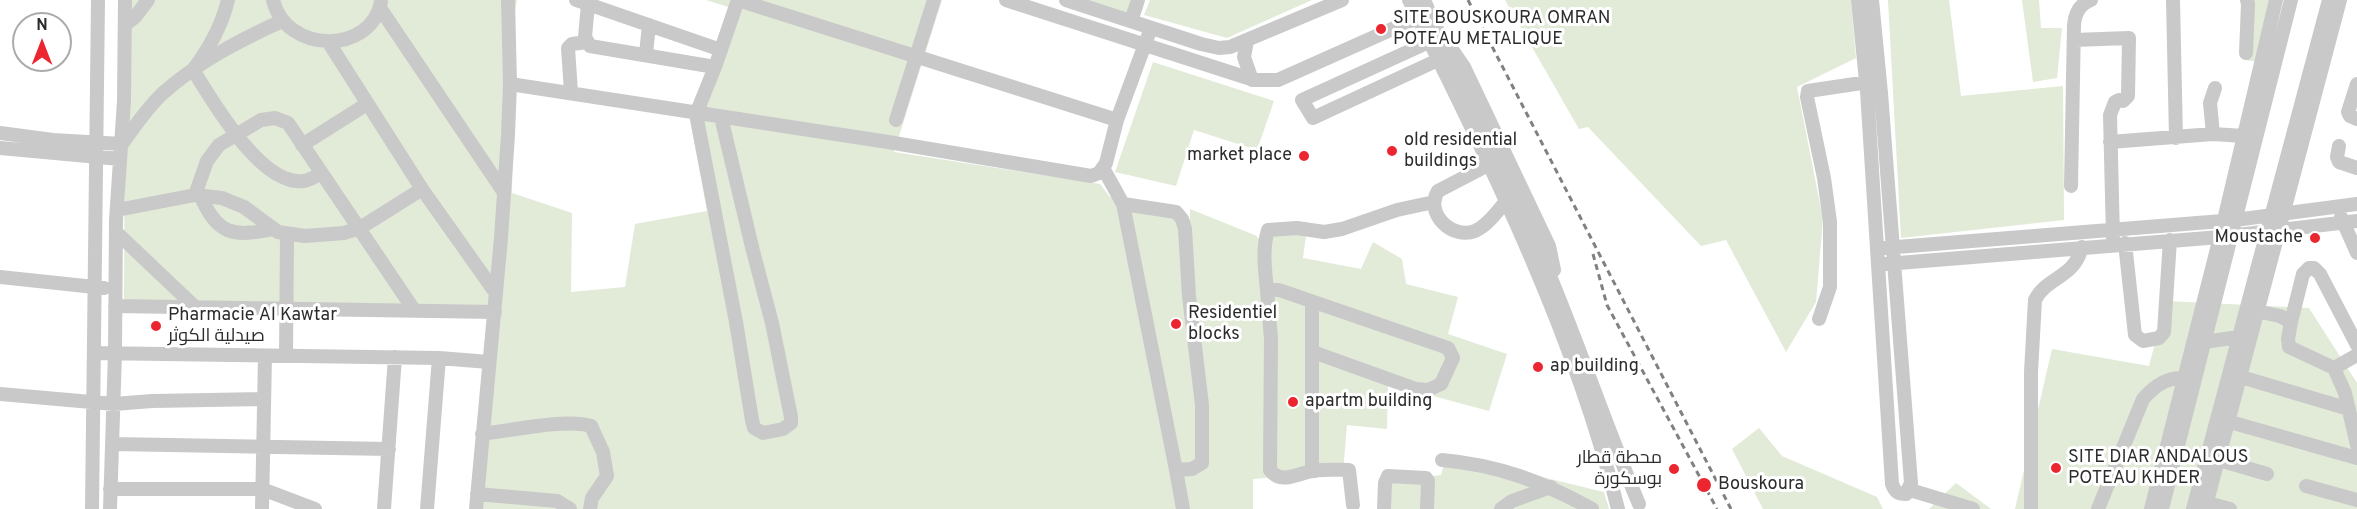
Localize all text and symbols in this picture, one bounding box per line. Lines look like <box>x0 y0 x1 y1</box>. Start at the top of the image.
place label: SITE BOUSKOURA OMRAN POTEAU METALIQUE <box>1393 8 1611 50</box>
north arrow <box>12 12 72 72</box>
text: N <box>36 16 48 36</box>
marker: SITE BOUSKOURA OMRAN POTEAU METALIQUE <box>1374 22 1388 36</box>
place label: old residential buildings <box>1404 130 1517 172</box>
marker: old residential buildings <box>1385 144 1399 158</box>
place label: market place <box>1187 145 1292 167</box>
marker: market place <box>1297 149 1311 163</box>
place label: Moustache <box>2215 227 2303 249</box>
marker: Moustache <box>2308 231 2322 245</box>
place label: Residentiel blocks <box>1188 303 1277 346</box>
place label: Pharmacie Al Kawtar صيدلية الكوثر <box>168 305 337 348</box>
marker: Residentiel blocks <box>1169 317 1183 331</box>
marker: Pharmacie Al Kawtar صيدلية الكوثر <box>149 319 163 333</box>
place label: ap building <box>1550 356 1639 378</box>
marker: ap building <box>1531 360 1545 374</box>
place label: apartm building <box>1305 391 1432 413</box>
marker: apartm building <box>1286 395 1300 409</box>
place label: SITE DIAR ANDALOUS POTEAU KHDER <box>2068 447 2248 490</box>
place label: محطة قطار بوسكورة <box>1577 448 1662 490</box>
marker: SITE DIAR ANDALOUS POTEAU KHDER <box>2049 461 2063 475</box>
marker: محطة قطار بوسكورة <box>1667 462 1681 476</box>
place label: Bouskoura <box>1718 474 1804 496</box>
marker: Bouskoura <box>1695 476 1713 494</box>

